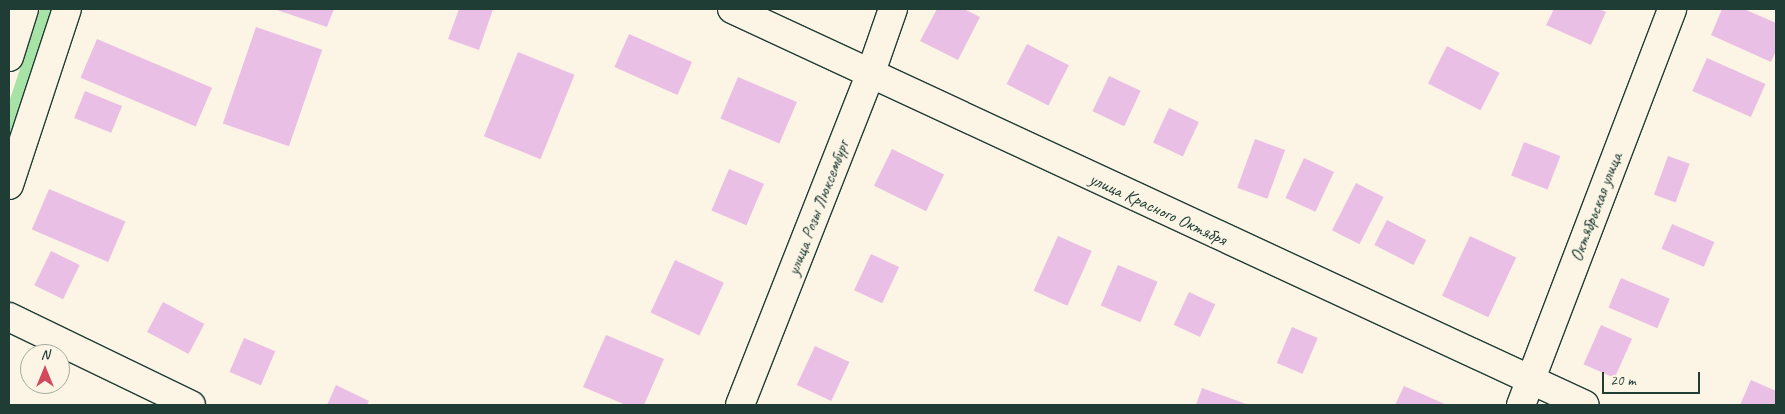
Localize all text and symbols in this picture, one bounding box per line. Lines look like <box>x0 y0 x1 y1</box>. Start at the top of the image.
street label: улица Розы Люксембург <box>782 137 854 279</box>
street label: Октябрьская улица <box>1565 149 1627 265</box>
street label: улица Красного Октября <box>1086 168 1230 250</box>
north arrow <box>20 344 70 394</box>
text: N <box>41 346 49 363</box>
scale bar <box>1605 362 1702 394</box>
text: 20 m <box>1610 371 1636 390</box>

